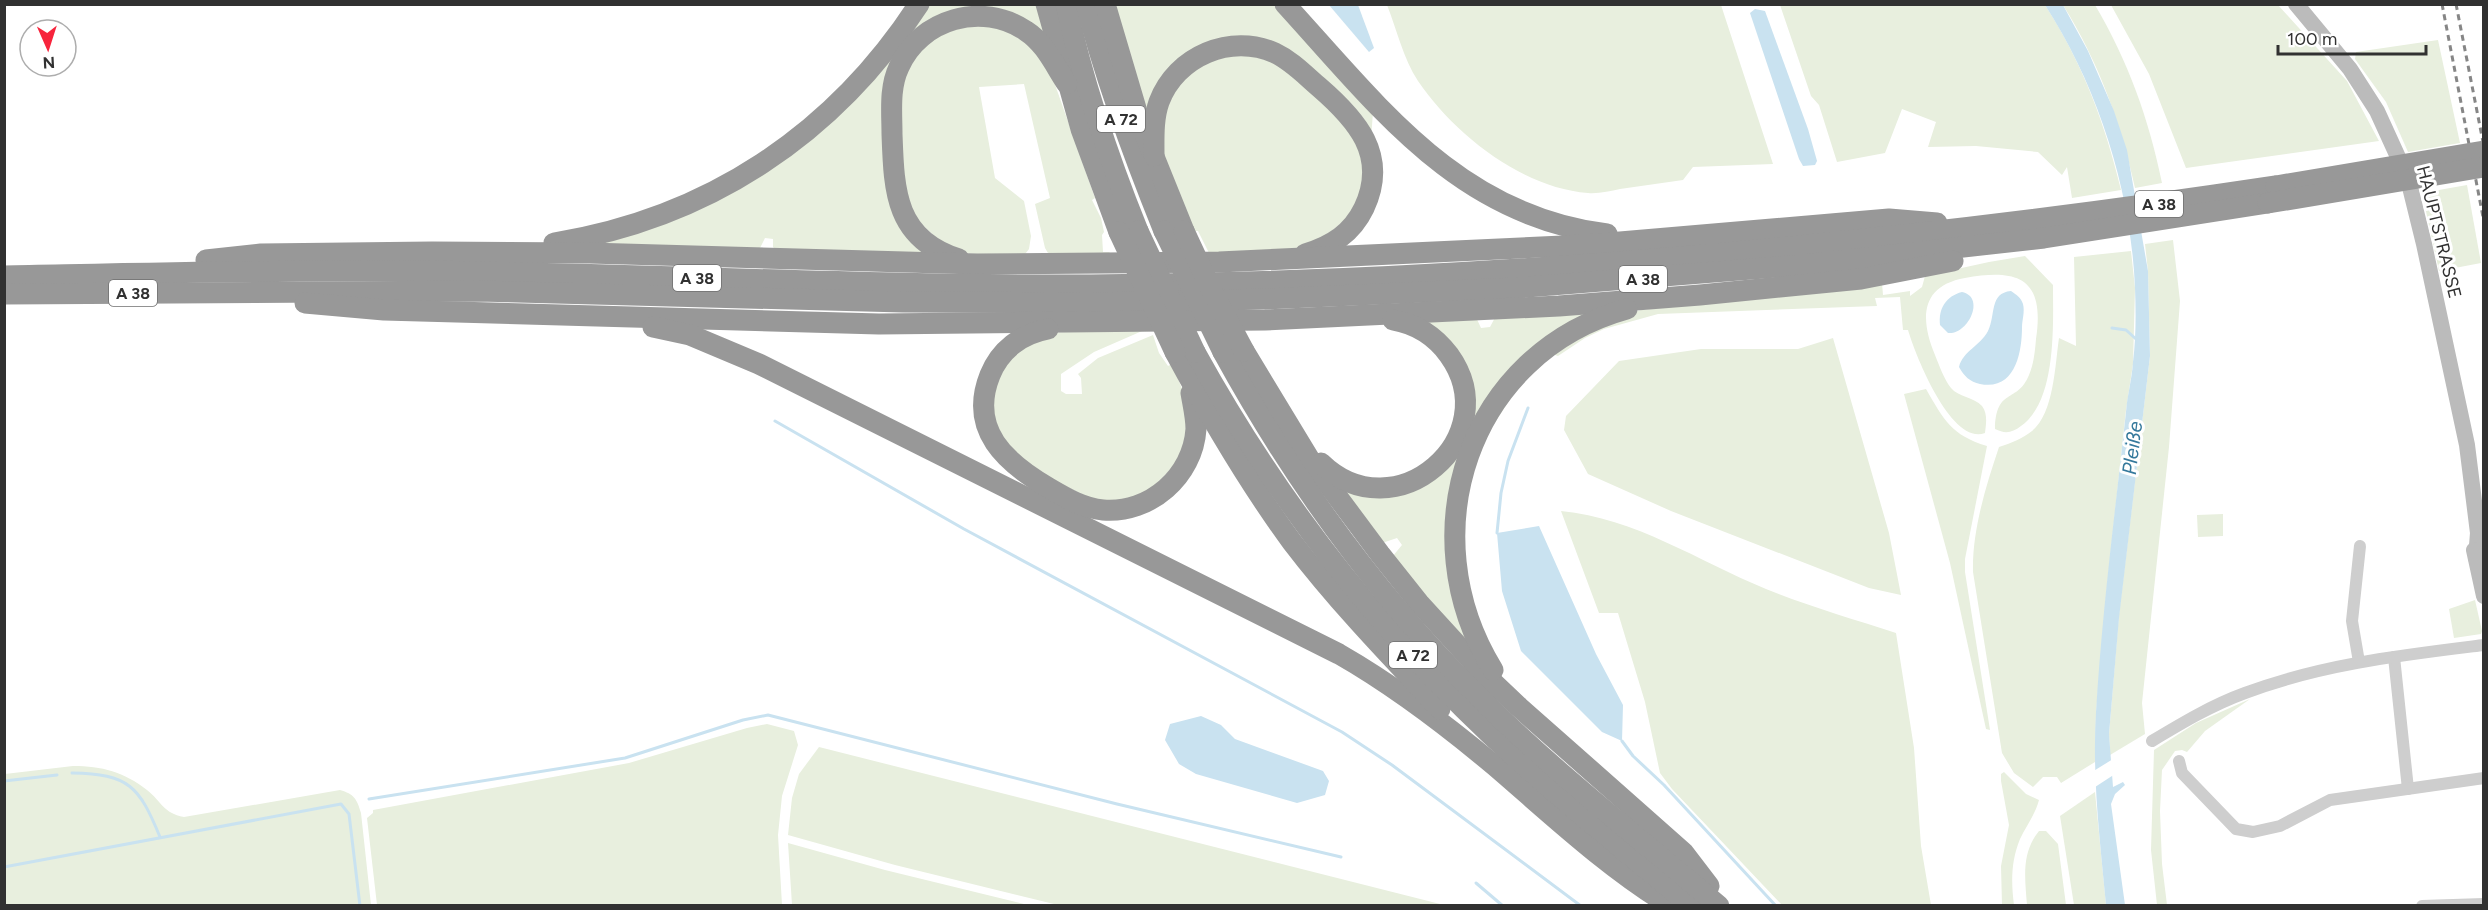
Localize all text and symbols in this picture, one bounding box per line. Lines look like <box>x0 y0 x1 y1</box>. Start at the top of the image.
north arrow <box>18 18 78 78</box>
scale bar <box>2278 18 2426 56</box>
text: 100 m <box>2287 28 2337 50</box>
text: N <box>42 53 55 72</box>
road number: A 72 <box>1097 106 1145 132</box>
street label: HAUPTSTRASSE <box>2412 163 2466 301</box>
road number: A 38 <box>2135 191 2183 217</box>
road number: A 38 <box>673 265 721 291</box>
road number: A 38 <box>1619 266 1667 292</box>
road number: A 38 <box>109 280 157 306</box>
water label: Pleiße <box>2117 420 2147 476</box>
road number: A 72 <box>1389 642 1437 668</box>

